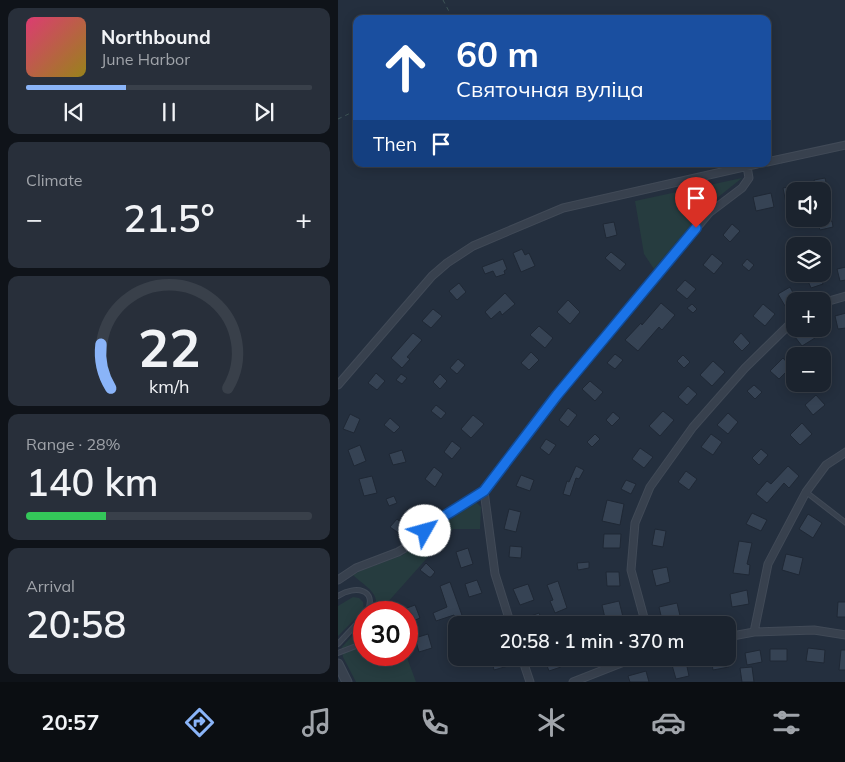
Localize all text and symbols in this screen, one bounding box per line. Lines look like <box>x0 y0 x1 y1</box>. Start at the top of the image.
text: Northbound <box>101 25 211 49</box>
text: 60 m <box>456 32 539 76</box>
icon: ahead <box>373 35 438 100</box>
text: June Harbor <box>101 49 190 69</box>
text: Святочная вуліца <box>456 75 644 103</box>
icon: previous <box>60 98 88 126</box>
icon: pause <box>155 98 183 126</box>
icon: next <box>250 98 278 126</box>
icon: arrive <box>427 130 455 158</box>
text: Then <box>373 132 417 156</box>
text: Climate <box>26 170 82 190</box>
pin <box>675 177 717 228</box>
map controls <box>786 182 831 392</box>
button: sound <box>786 182 831 227</box>
icon: arrive <box>682 184 710 212</box>
text: 21.5° <box>123 194 215 242</box>
text: − <box>26 201 43 236</box>
text: + <box>295 201 312 236</box>
button: layers <box>786 237 831 282</box>
button: + <box>786 292 831 337</box>
text: 22 <box>138 315 200 380</box>
button: − <box>786 347 831 392</box>
text: km/h <box>149 375 189 397</box>
text: Range · 28% <box>26 434 121 454</box>
text: 140 km <box>26 458 159 506</box>
position arrow <box>398 504 450 556</box>
text: Arrival <box>26 576 75 596</box>
text: 20:58 <box>26 600 126 648</box>
speed limit sign: 30 <box>353 601 418 666</box>
text: 20:58 · 1 min · 370 m <box>499 629 685 653</box>
icon: directions <box>182 705 217 740</box>
icon: music <box>299 705 334 740</box>
icon: phone <box>417 705 452 740</box>
icon: climate <box>534 705 569 740</box>
icon: car <box>651 705 686 740</box>
icon: filters <box>769 705 804 740</box>
text: 20:57 <box>41 708 99 736</box>

